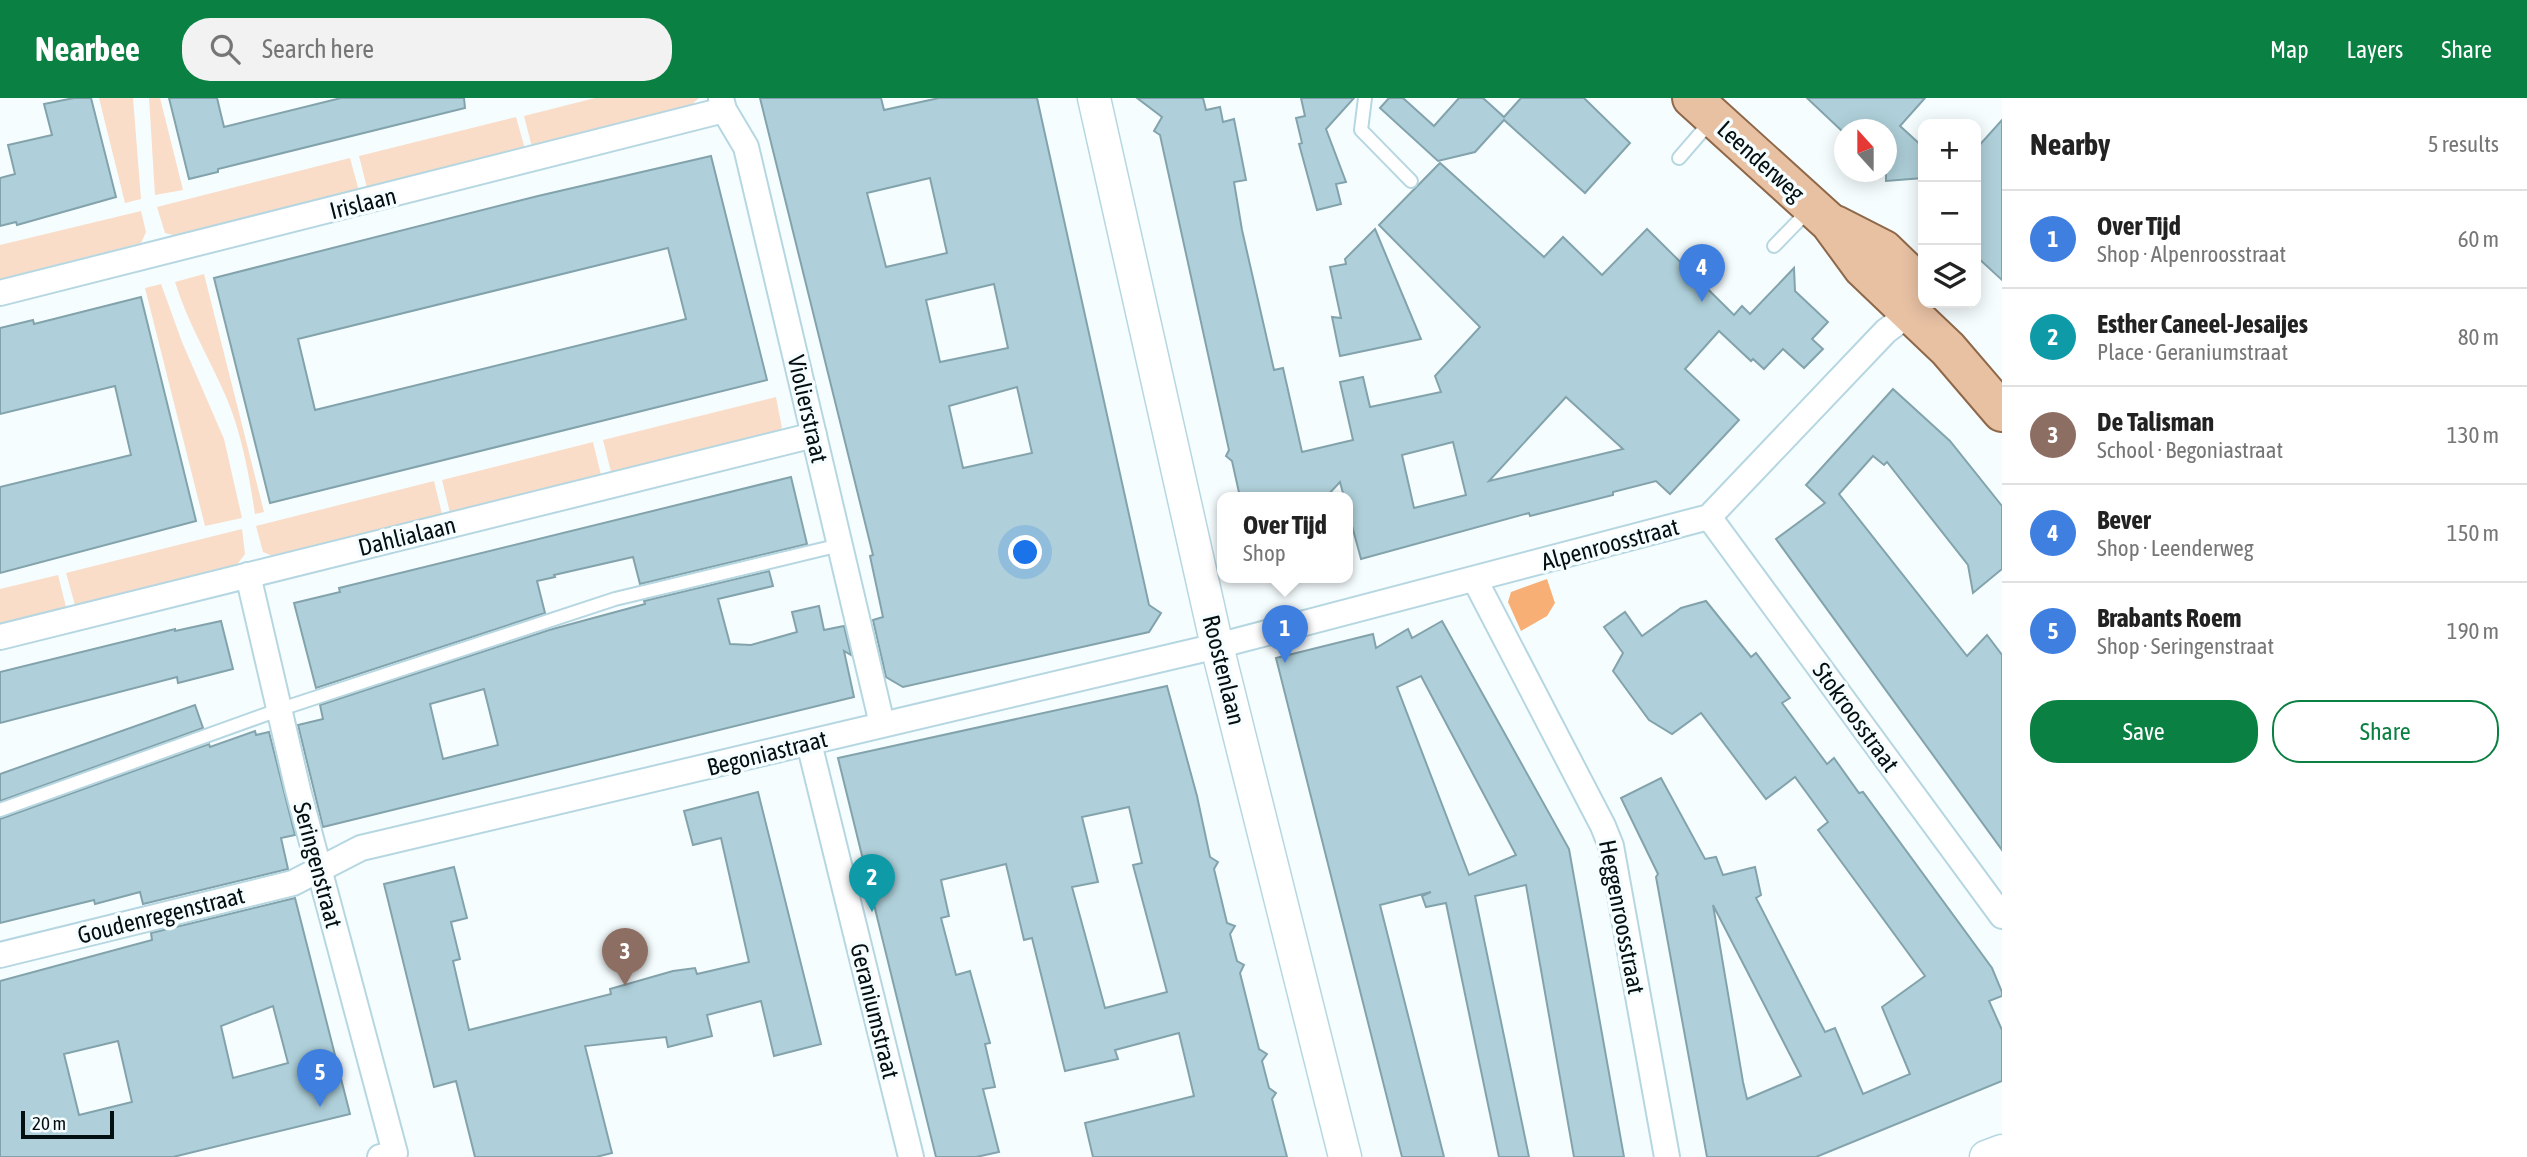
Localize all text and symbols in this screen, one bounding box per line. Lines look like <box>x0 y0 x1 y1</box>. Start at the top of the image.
search box <box>182 18 672 81</box>
text: Nearbee <box>35 30 140 68</box>
icon: search <box>206 30 244 68</box>
text: Search here <box>262 34 374 64</box>
text: Map <box>2270 36 2309 63</box>
text: Layers <box>2347 36 2403 63</box>
text: Share <box>2441 36 2492 63</box>
street label: Leenderweg <box>1712 115 1810 207</box>
north arrow <box>1834 119 1897 182</box>
map controls <box>1918 119 1981 308</box>
button: + <box>1918 119 1981 182</box>
text: Nearby <box>2030 127 2110 161</box>
text: 5 results <box>2428 131 2499 157</box>
street label: Irislaan <box>327 182 399 224</box>
button: − <box>1918 182 1981 245</box>
text: Over Tijd <box>2097 211 2181 241</box>
text: 1 <box>2048 226 2058 252</box>
text: 60 m <box>2458 226 2499 252</box>
text: Shop · Alpenroosstraat <box>2097 241 2286 267</box>
pin: 4 <box>1679 244 1725 302</box>
button: layers <box>1918 245 1981 308</box>
text: Esther Caneel-Jesaijes <box>2097 309 2308 339</box>
text: 2 <box>2048 324 2058 350</box>
text: 80 m <box>2458 324 2499 350</box>
text: Place · Geraniumstraat <box>2097 339 2288 365</box>
street label: Violierstraat <box>783 353 834 466</box>
text: De Talisman <box>2097 407 2214 437</box>
text: 3 <box>2048 422 2058 448</box>
text: 130 m <box>2447 422 2499 448</box>
text: School · Begoniastraat <box>2097 437 2283 463</box>
popup <box>1217 492 1353 583</box>
text: Bever <box>2097 505 2151 535</box>
text: Over Tijd <box>1243 510 1327 540</box>
street label: Dahlialaan <box>355 511 459 561</box>
street label: Alpenroosstraat <box>1538 513 1682 575</box>
text: 4 <box>2048 520 2058 546</box>
text: 150 m <box>2447 520 2499 546</box>
your location <box>1008 535 1042 569</box>
text: Shop · Leenderweg <box>2097 535 2254 561</box>
text: Shop <box>1243 540 1286 566</box>
text: Brabants Roem <box>2097 603 2242 633</box>
pin: 1 <box>1262 605 1308 663</box>
street label: Roostenlaan <box>1197 612 1251 728</box>
text: 5 <box>2048 618 2058 644</box>
text: 190 m <box>2447 618 2499 644</box>
text: Shop · Seringenstraat <box>2097 633 2274 659</box>
street label: Stokroosstraat <box>1807 657 1905 777</box>
button: Save <box>2030 700 2258 763</box>
button: Share <box>2272 700 2499 763</box>
street label: Begoniastraat <box>704 725 830 781</box>
street label: Seringenstraat <box>288 799 348 931</box>
street label: Heggenroosstraat <box>1594 838 1650 996</box>
pin: 2 <box>849 854 895 912</box>
street label: Goudenregenstraat <box>75 881 247 949</box>
pin: 3 <box>602 928 648 986</box>
street label: Geraniumstraat <box>845 940 905 1082</box>
pin: 5 <box>297 1049 343 1107</box>
scale bar <box>21 1108 114 1140</box>
text: 20 m <box>32 1112 66 1134</box>

